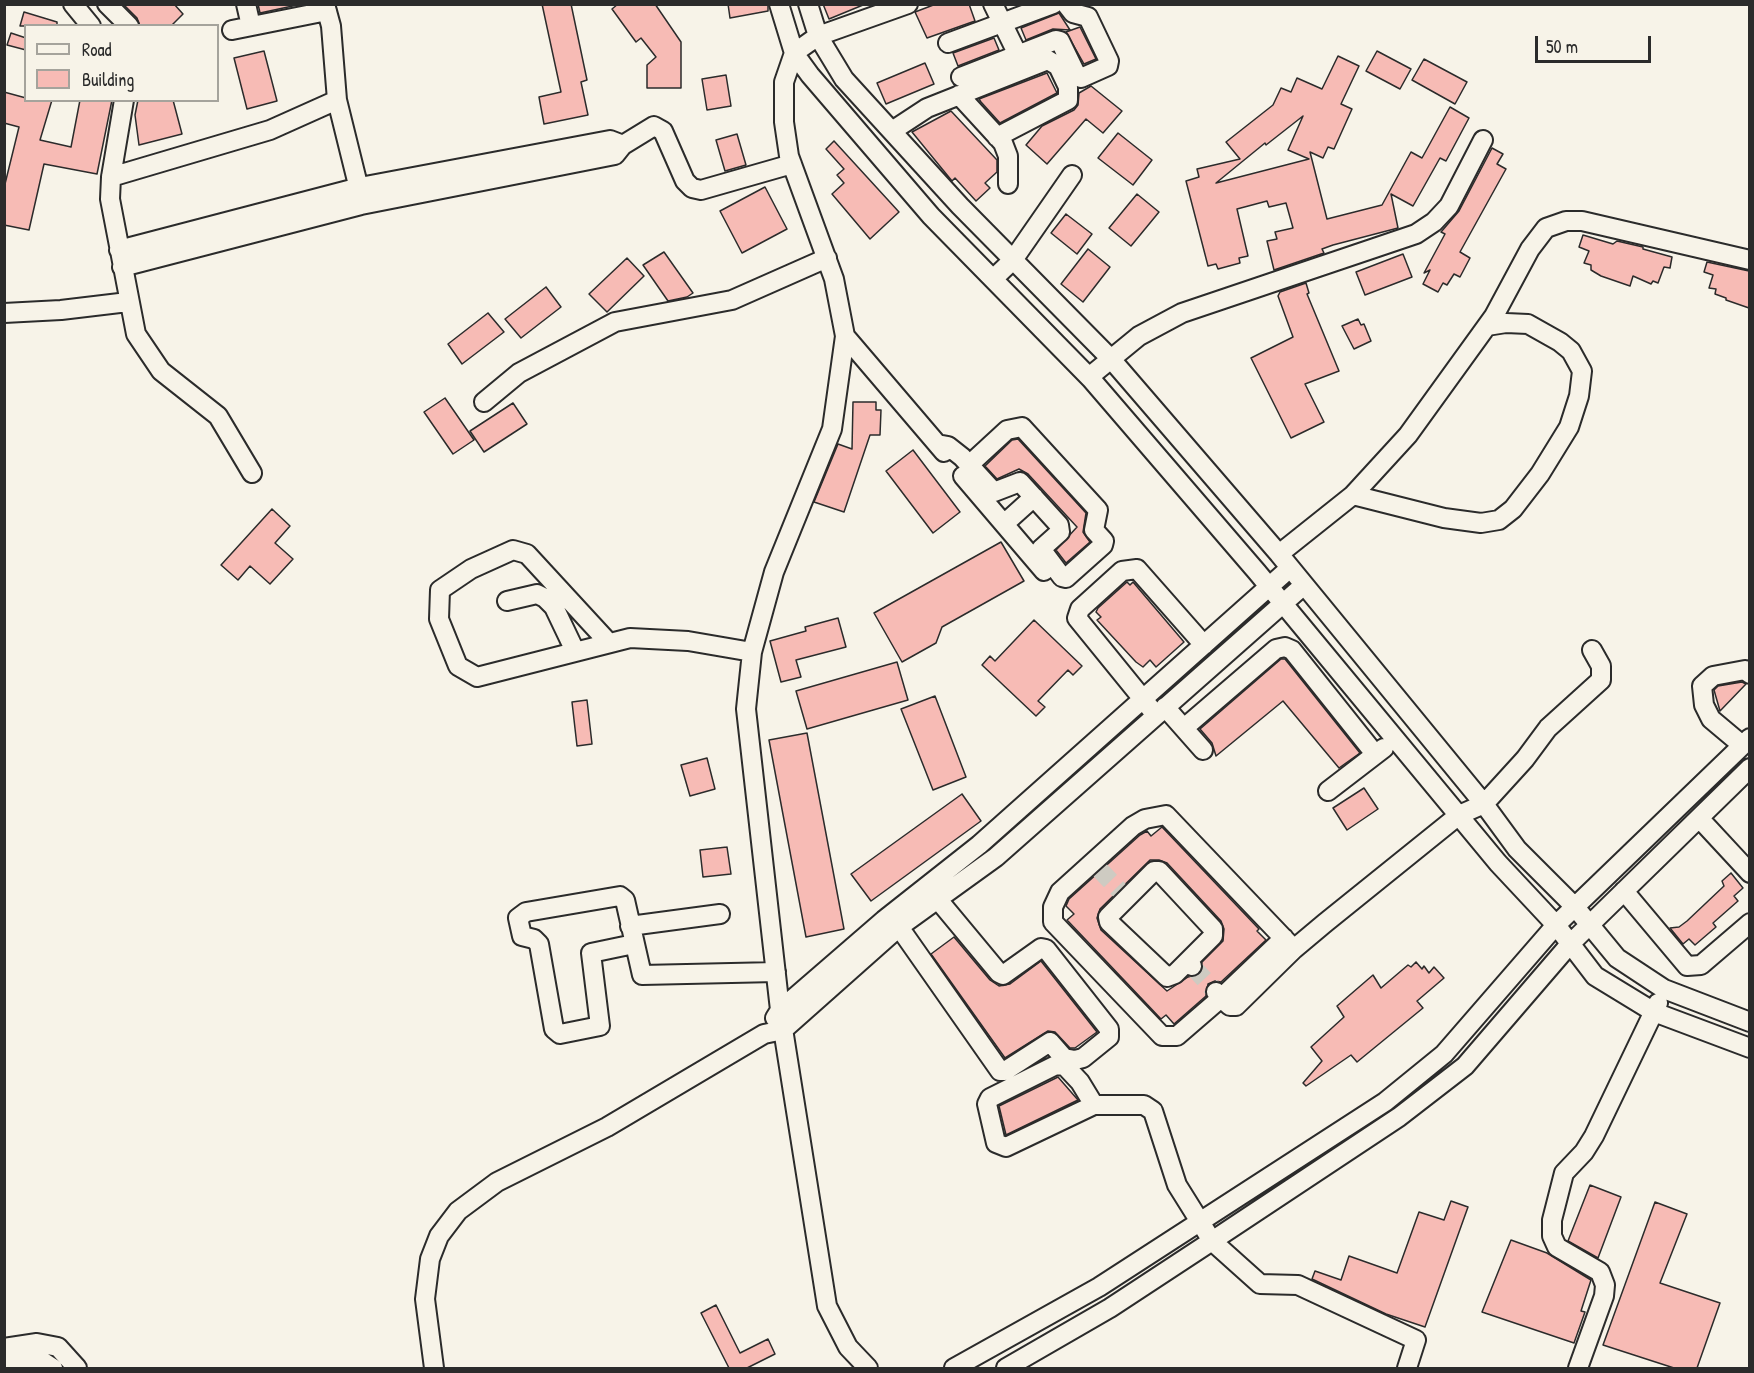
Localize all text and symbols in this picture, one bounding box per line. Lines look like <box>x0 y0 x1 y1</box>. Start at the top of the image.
legend <box>24 24 219 102</box>
scale bar <box>1538 24 1654 62</box>
text: 50 m <box>1546 34 1578 59</box>
text: Road <box>82 37 112 62</box>
text: Building <box>82 67 134 92</box>

